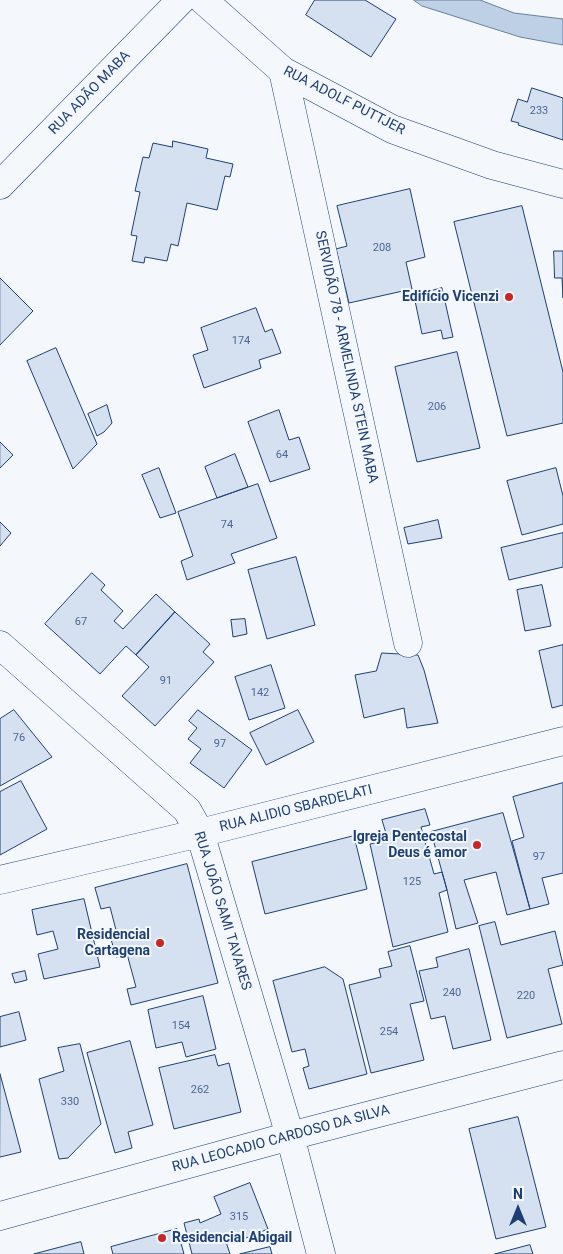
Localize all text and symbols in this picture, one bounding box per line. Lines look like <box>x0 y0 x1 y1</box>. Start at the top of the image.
street label: RUA ADÃO MABA <box>46 48 134 138</box>
street label: RUA ADOLF PUTTJER <box>280 63 408 139</box>
house number: 233 <box>530 104 548 118</box>
street label: SERVIDÃO 78 - ARMELINDA STEIN MABA <box>311 229 381 485</box>
house number: 208 <box>373 241 391 255</box>
place label: Edifício Vicenzi <box>402 289 499 305</box>
marker: Edifício Vicenzi <box>503 291 515 303</box>
house number: 174 <box>232 334 250 348</box>
house number: 206 <box>428 400 446 414</box>
house number: 64 <box>276 448 288 462</box>
house number: 74 <box>221 518 233 532</box>
house number: 67 <box>75 615 87 629</box>
house number: 91 <box>160 674 172 688</box>
house number: 142 <box>251 686 269 700</box>
house number: 76 <box>13 731 25 745</box>
house number: 97 <box>214 737 226 751</box>
street label: RUA ALIDIO SBARDELATI <box>218 782 374 836</box>
place label: Igreja Pentecostal Deus é amor <box>353 829 467 862</box>
street label: RUA JOÃO SAMI TAVARES <box>190 830 254 992</box>
marker: Igreja Pentecostal Deus é amor <box>471 839 483 851</box>
house number: 97 <box>533 850 545 864</box>
house number: 125 <box>403 875 421 889</box>
place label: Residencial Cartagena <box>77 927 150 960</box>
marker: Residencial Cartagena <box>154 937 166 949</box>
house number: 240 <box>443 986 461 1000</box>
house number: 220 <box>517 989 535 1003</box>
house number: 154 <box>172 1019 190 1033</box>
house number: 254 <box>380 1025 398 1039</box>
house number: 262 <box>191 1083 209 1097</box>
house number: 330 <box>61 1095 79 1109</box>
street label: RUA LEOCADIO CARDOSO DA SILVA <box>170 1102 392 1176</box>
north arrow <box>493 1184 543 1234</box>
text: N <box>513 1186 523 1202</box>
house number: 315 <box>230 1210 248 1224</box>
place label: Residencial Abigail <box>172 1230 292 1246</box>
marker: Residencial Abigail <box>156 1232 168 1244</box>

